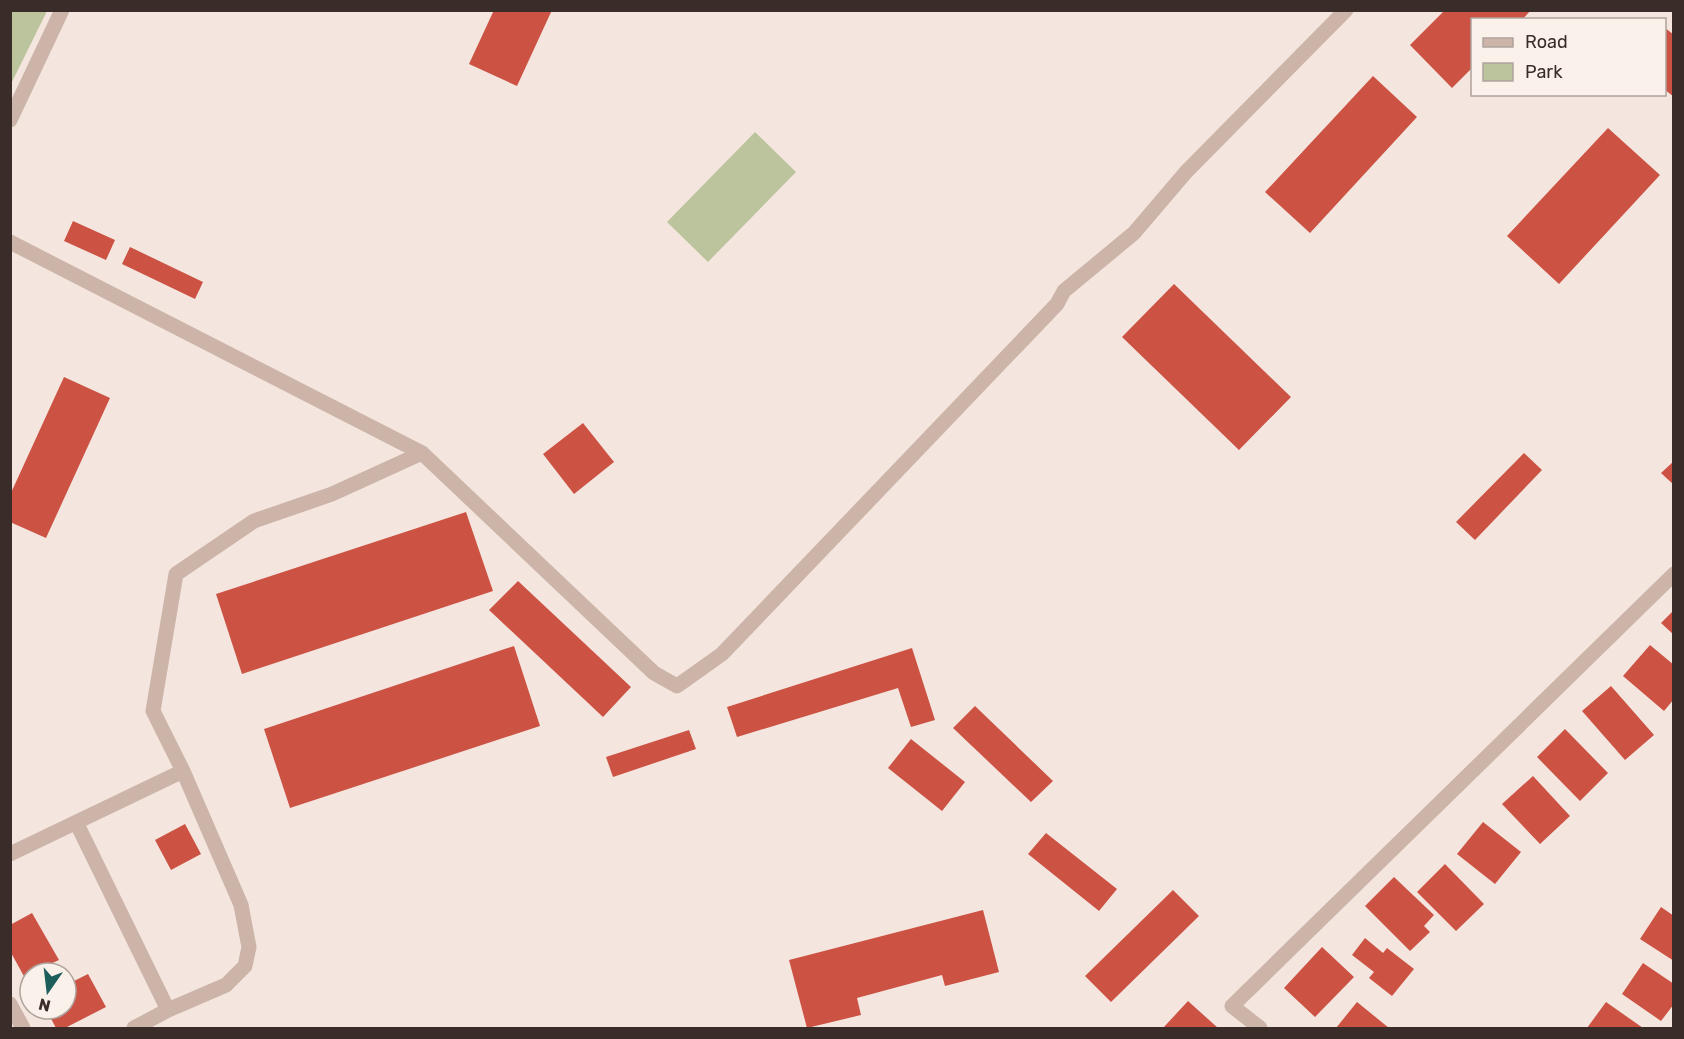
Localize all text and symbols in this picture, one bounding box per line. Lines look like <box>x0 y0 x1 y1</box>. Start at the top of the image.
legend <box>1471 18 1666 96</box>
text: Road <box>1525 31 1568 53</box>
text: Park <box>1525 61 1563 83</box>
north arrow <box>18 961 78 1021</box>
text: N <box>37 994 52 1016</box>

